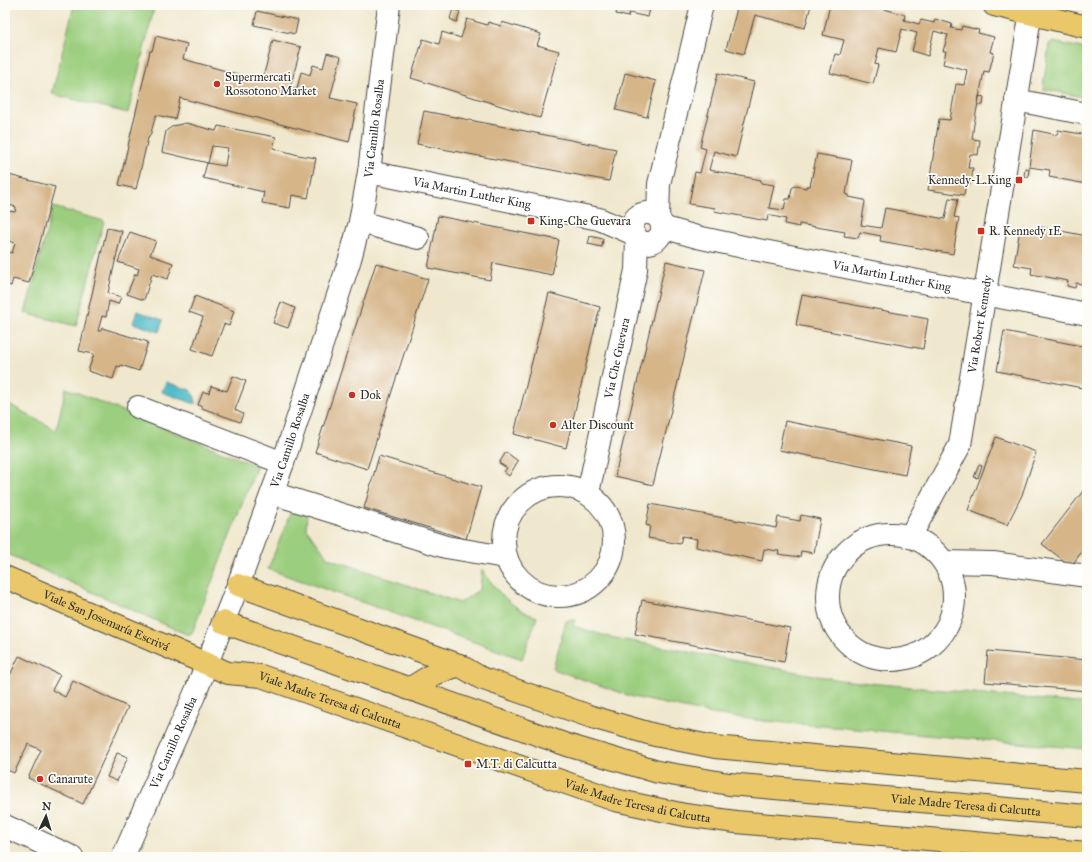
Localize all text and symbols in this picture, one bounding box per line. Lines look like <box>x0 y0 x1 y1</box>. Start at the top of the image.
place label: Supermercati Rossotono Market <box>225 70 317 98</box>
street label: Via Camillo Rosalba <box>361 78 387 180</box>
marker: Supermercati Rossotono Market <box>212 79 222 89</box>
place label: Kennedy-L.King <box>928 173 1011 188</box>
street label: Via Martin Luther King <box>411 174 533 213</box>
marker: Kennedy-L.King <box>1014 175 1024 185</box>
place label: King-Che Guevara <box>539 214 632 229</box>
marker: King-Che Guevara <box>526 216 536 226</box>
place label: R. Kennedy 1E <box>989 224 1062 238</box>
marker: R. Kennedy 1E <box>976 226 986 236</box>
street label: Via Martin Luther King <box>830 257 952 295</box>
street label: Via Robert Kennedy <box>965 274 995 375</box>
street label: Via Che Guevara <box>601 316 633 401</box>
place label: Dok <box>360 388 382 402</box>
street label: Via Camillo Rosalba <box>267 390 313 491</box>
marker: Dok <box>347 390 357 400</box>
place label: Alter Discount <box>560 418 635 432</box>
marker: Alter Discount <box>548 420 558 430</box>
street label: Viale San Josemaría Escrivá <box>40 587 172 654</box>
street label: Viale Madre Teresa di Calcutta <box>256 668 404 732</box>
street label: Via Camillo Rosalba <box>147 693 200 792</box>
place label: M.T. di Calcutta <box>476 757 558 771</box>
marker: M.T. di Calcutta <box>463 759 473 769</box>
place label: Canarute <box>48 772 93 786</box>
marker: Canarute <box>35 774 45 784</box>
street label: Viale Madre Teresa di Calcutta <box>562 775 712 826</box>
street label: Viale Madre Teresa di Calcutta <box>889 791 1042 819</box>
north arrow <box>26 796 66 836</box>
text: N <box>42 800 52 813</box>

